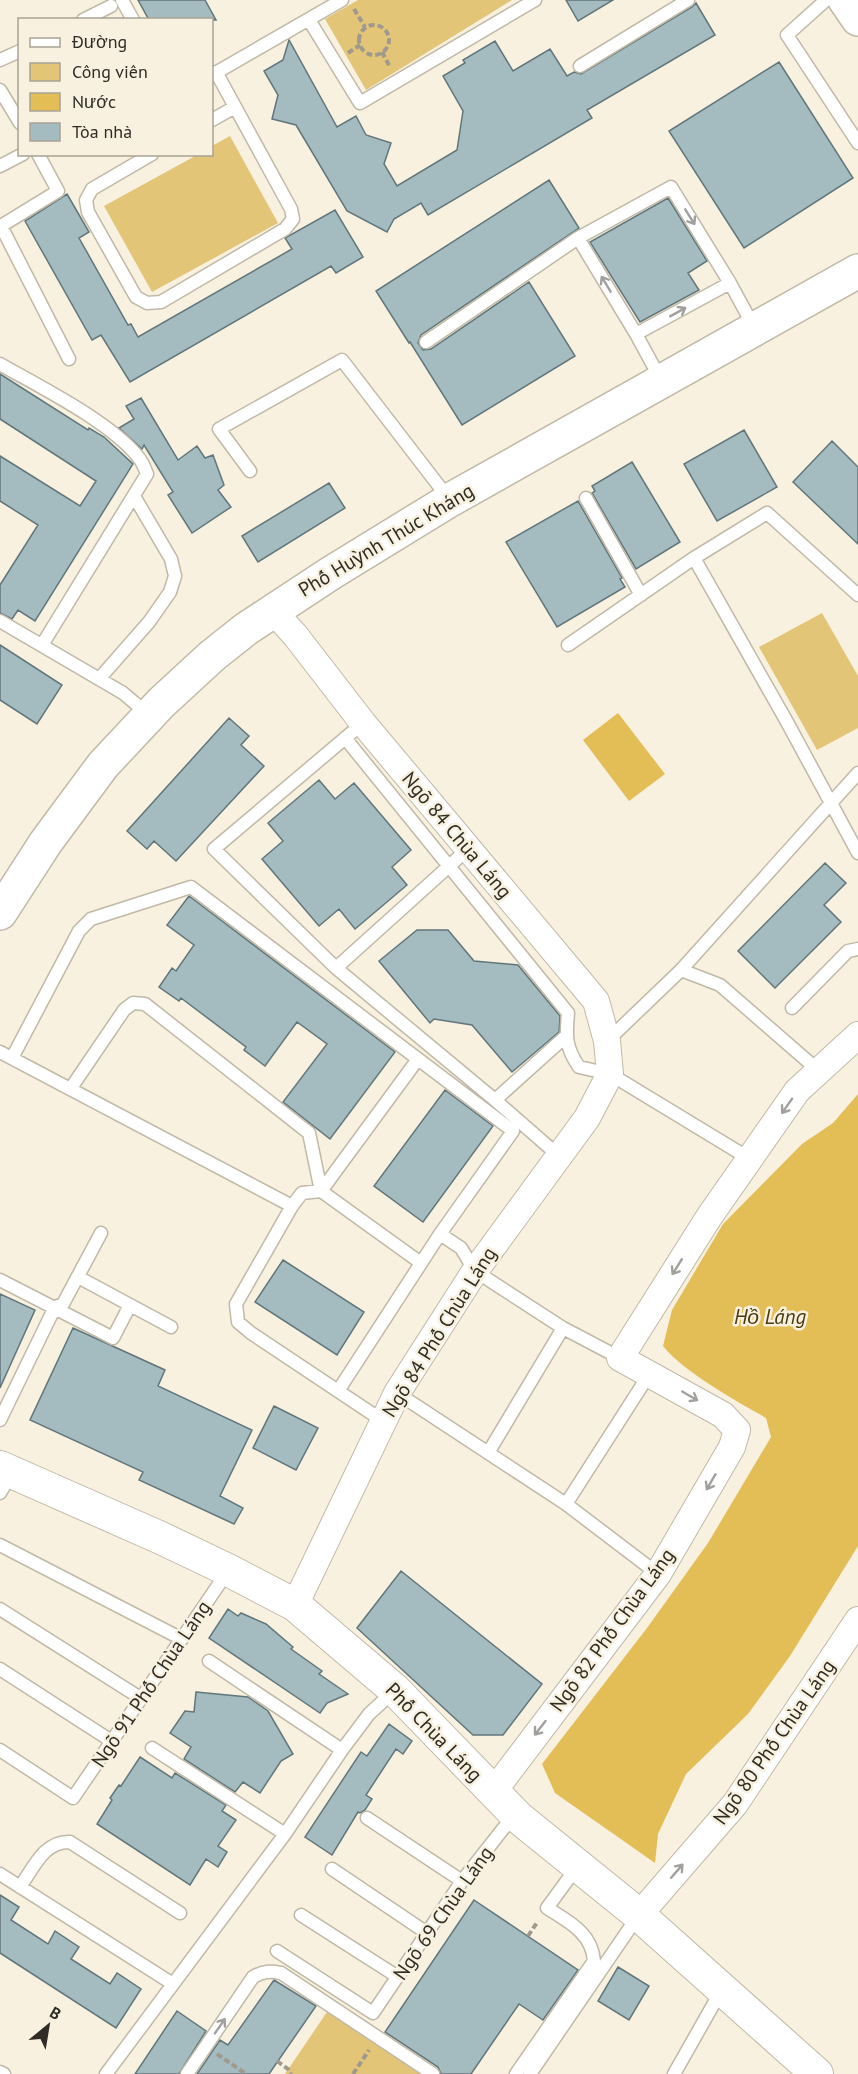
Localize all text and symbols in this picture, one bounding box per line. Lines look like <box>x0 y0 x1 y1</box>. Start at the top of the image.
legend <box>18 18 213 156</box>
text: Đường <box>71 30 127 53</box>
text: Công viên <box>72 60 148 83</box>
text: Nước <box>72 90 116 113</box>
text: Tòa nhà <box>72 120 132 143</box>
one-way arrow <box>684 208 696 225</box>
one-way arrow <box>599 276 611 293</box>
one-way arrow <box>668 306 686 317</box>
street label: Phố Huỳnh Thúc Kháng <box>293 477 479 603</box>
street label: Ngõ 84 Chùa Láng <box>396 766 518 904</box>
one-way arrow <box>781 1097 793 1114</box>
street label: Ngõ 84 Phố Chùa Láng <box>376 1242 502 1422</box>
one-way arrow <box>671 1258 683 1275</box>
water label: Hồ Láng <box>734 1303 806 1330</box>
one-way arrow <box>681 1390 698 1402</box>
one-way arrow <box>705 1473 717 1490</box>
street label: Ngõ 82 Phố Chùa Láng <box>544 1543 680 1717</box>
street label: Ngõ 91 Phố Chùa Láng <box>85 1596 217 1772</box>
street label: Ngõ 80 Phố Chùa Láng <box>707 1654 841 1830</box>
street label: Phố Chùa Láng <box>380 1677 488 1787</box>
one-way arrow <box>534 1720 547 1736</box>
street label: Ngõ 69 Chùa Láng <box>387 1841 499 1985</box>
one-way arrow <box>670 1864 684 1879</box>
north arrow <box>18 1996 78 2056</box>
text: B <box>46 2002 65 2024</box>
one-way arrow <box>214 2018 226 2034</box>

